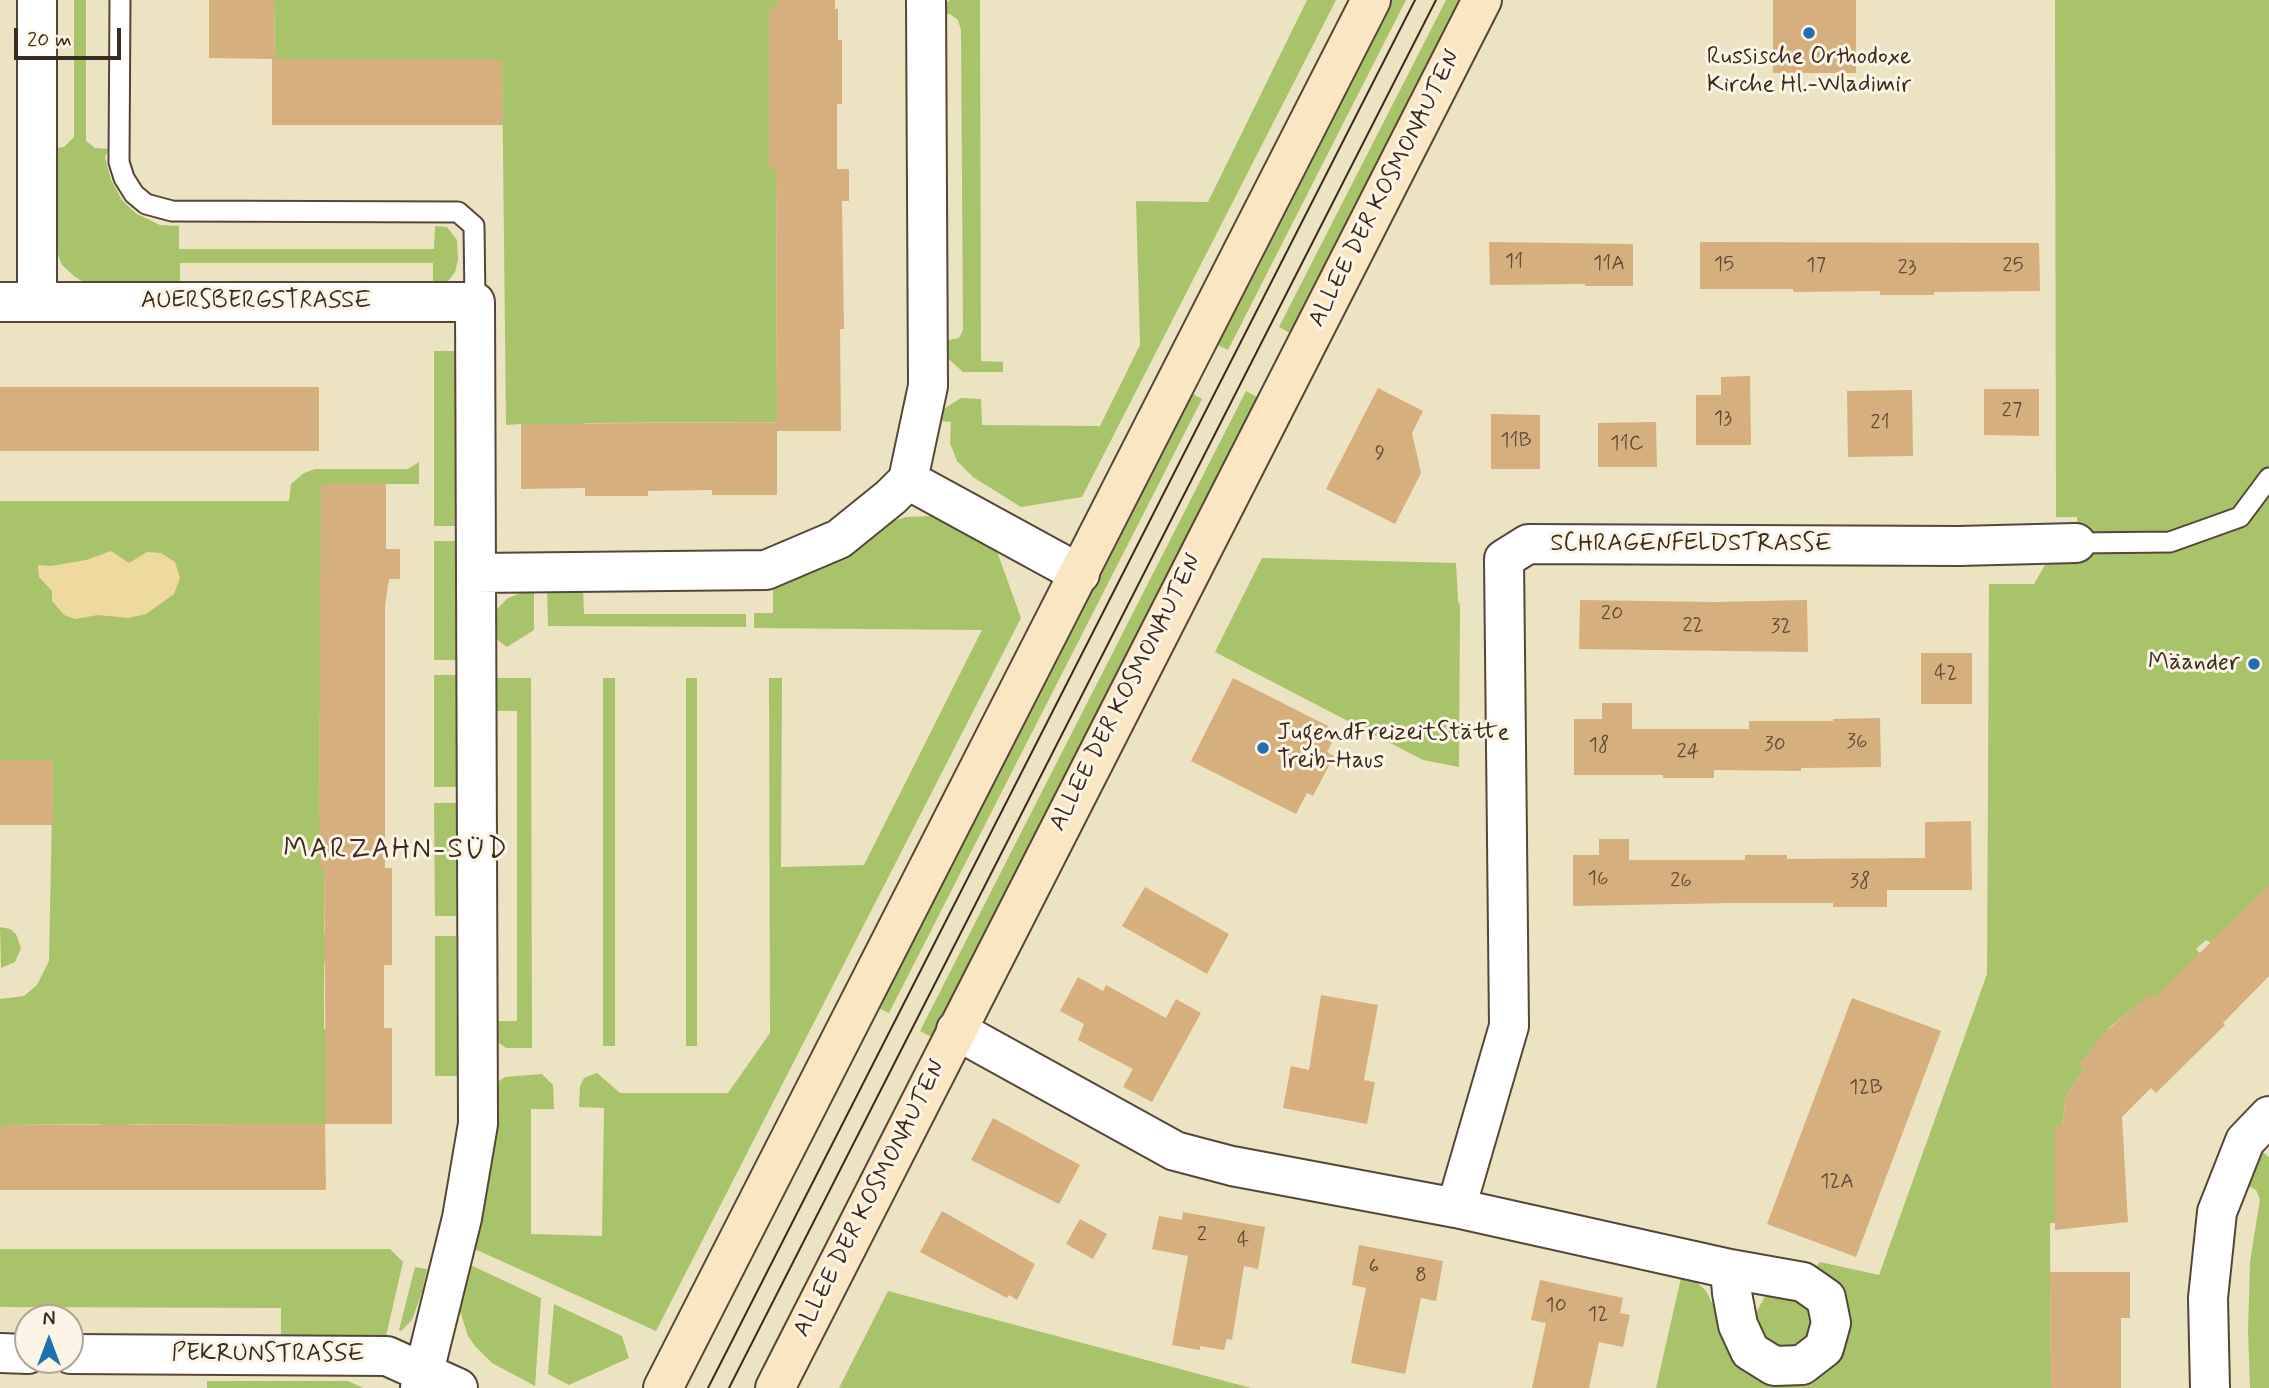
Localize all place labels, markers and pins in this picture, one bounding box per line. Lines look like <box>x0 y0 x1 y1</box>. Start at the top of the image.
marker: Russische Orthodoxe Kirche Hl.-Wladimir <box>1801 25 1817 41</box>
place label: Russische Orthodoxe Kirche Hl.-Wladimir <box>1707 44 1911 100</box>
place label: Mäander <box>2148 650 2240 678</box>
marker: Mäander <box>2246 656 2262 672</box>
place label: JugendFreizeitStätte Treib-Haus <box>1277 720 1509 776</box>
marker: JugendFreizeitStätte Treib-Haus <box>1255 740 1271 756</box>

